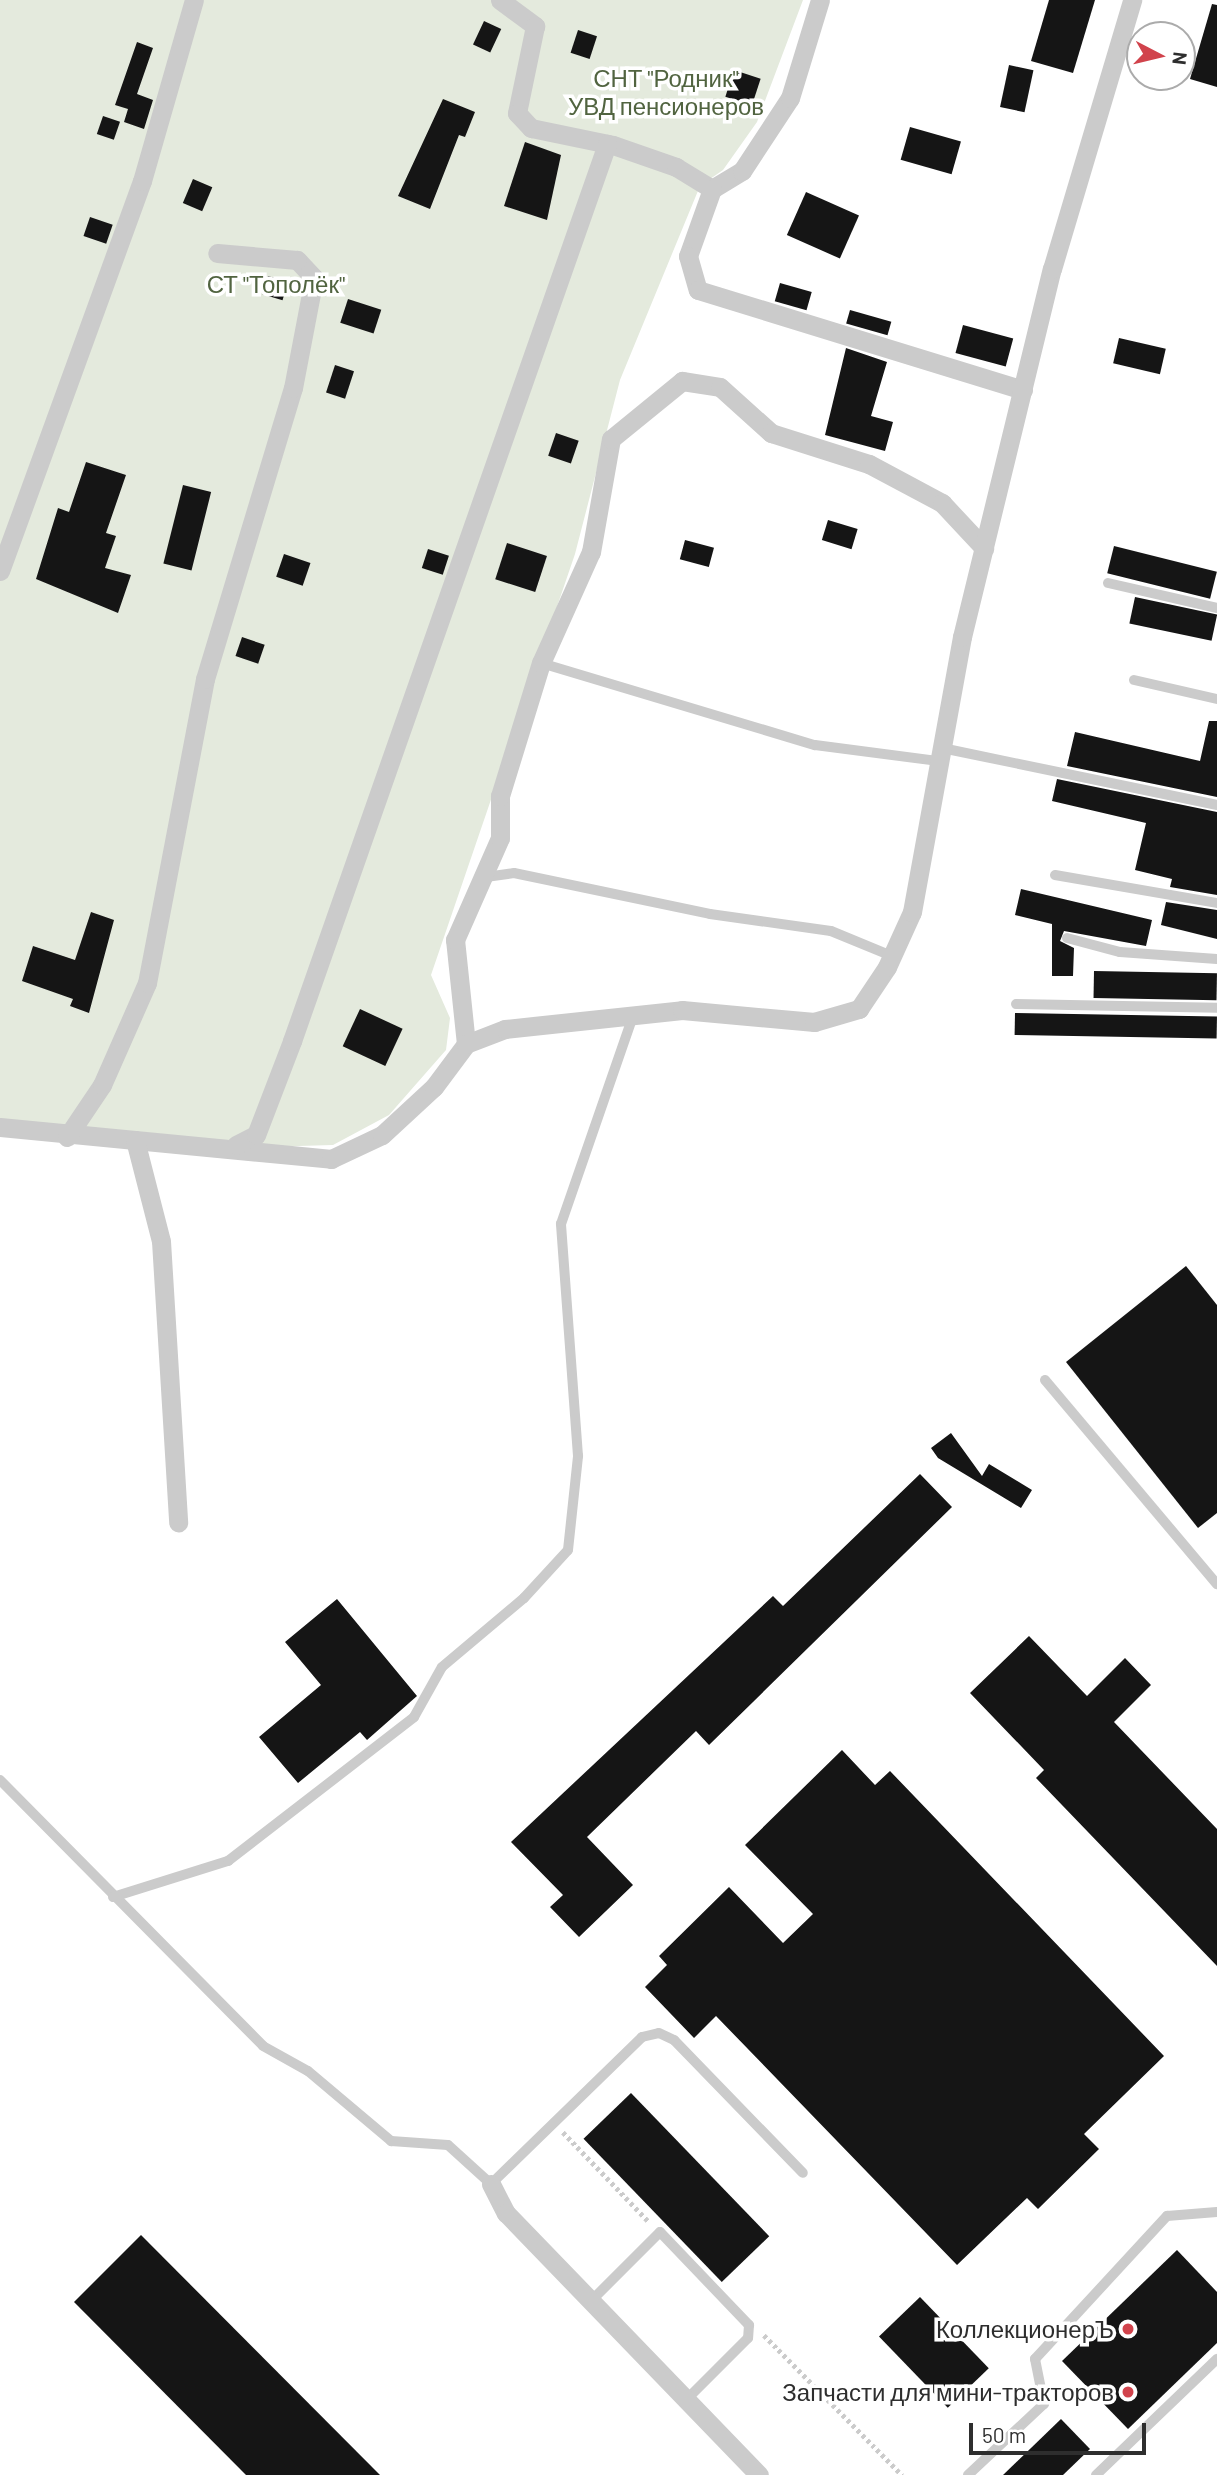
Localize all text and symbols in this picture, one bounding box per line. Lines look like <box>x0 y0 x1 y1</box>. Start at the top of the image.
north arrow <box>1126 21 1196 91</box>
text: N <box>1168 51 1193 66</box>
park label: СНТ "Родник" УВД пенсионеров <box>568 64 764 120</box>
park label: СТ "Тополёк" <box>207 270 345 298</box>
place label: КоллекционерЪ <box>936 2315 1114 2343</box>
marker: КоллекционерЪ <box>1120 2321 1136 2337</box>
place label: Запчасти для мини-тракторов <box>782 2378 1114 2406</box>
marker: Запчасти для мини-тракторов <box>1120 2384 1136 2400</box>
scale bar <box>972 2408 1149 2452</box>
text: 50 m <box>982 2422 1026 2447</box>

